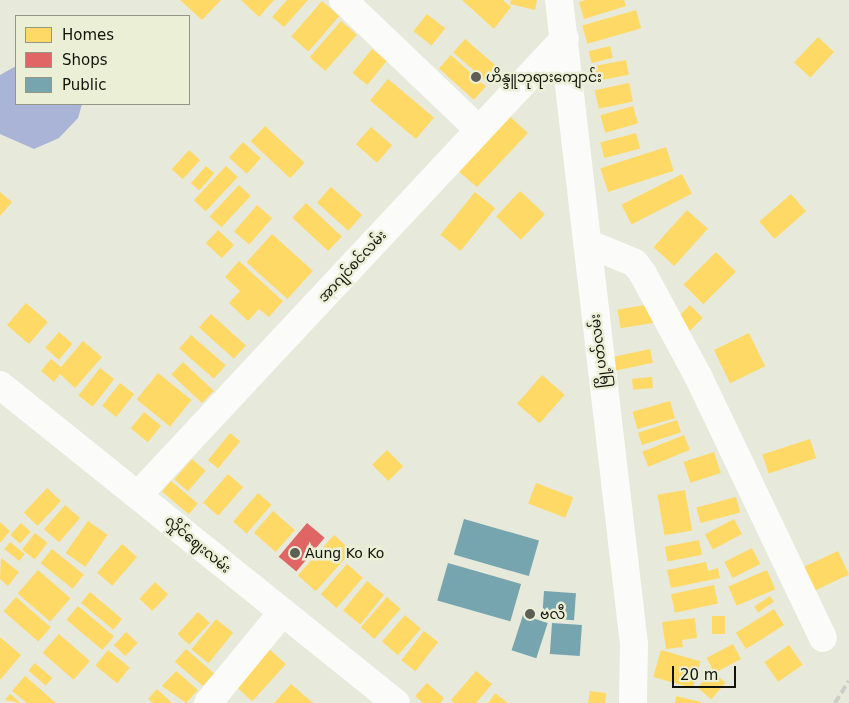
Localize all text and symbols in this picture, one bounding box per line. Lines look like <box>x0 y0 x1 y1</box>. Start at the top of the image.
legend <box>15 15 190 105</box>
text: Homes <box>62 26 114 44</box>
text: Shops <box>62 51 108 69</box>
place label: ဟိန္ဒူဘုရားကျောင်း <box>486 69 602 85</box>
marker: ဟိန္ဒူဘုရားကျောင်း <box>470 71 482 83</box>
text: Public <box>62 76 106 94</box>
street label: အာဂျင်စင်လမ်း <box>314 227 390 305</box>
street label: မြို့ပတ်လမ်း <box>586 313 612 389</box>
street label: လှိုင်ဈေးလမ်း <box>162 512 234 576</box>
place label: Aung Ko Ko <box>305 545 384 561</box>
marker: Aung Ko Ko <box>289 547 301 559</box>
place label: ဗလီ <box>540 606 565 622</box>
marker: ဗလီ <box>524 608 536 620</box>
scale bar <box>674 656 738 688</box>
text: 20 m <box>680 666 718 684</box>

